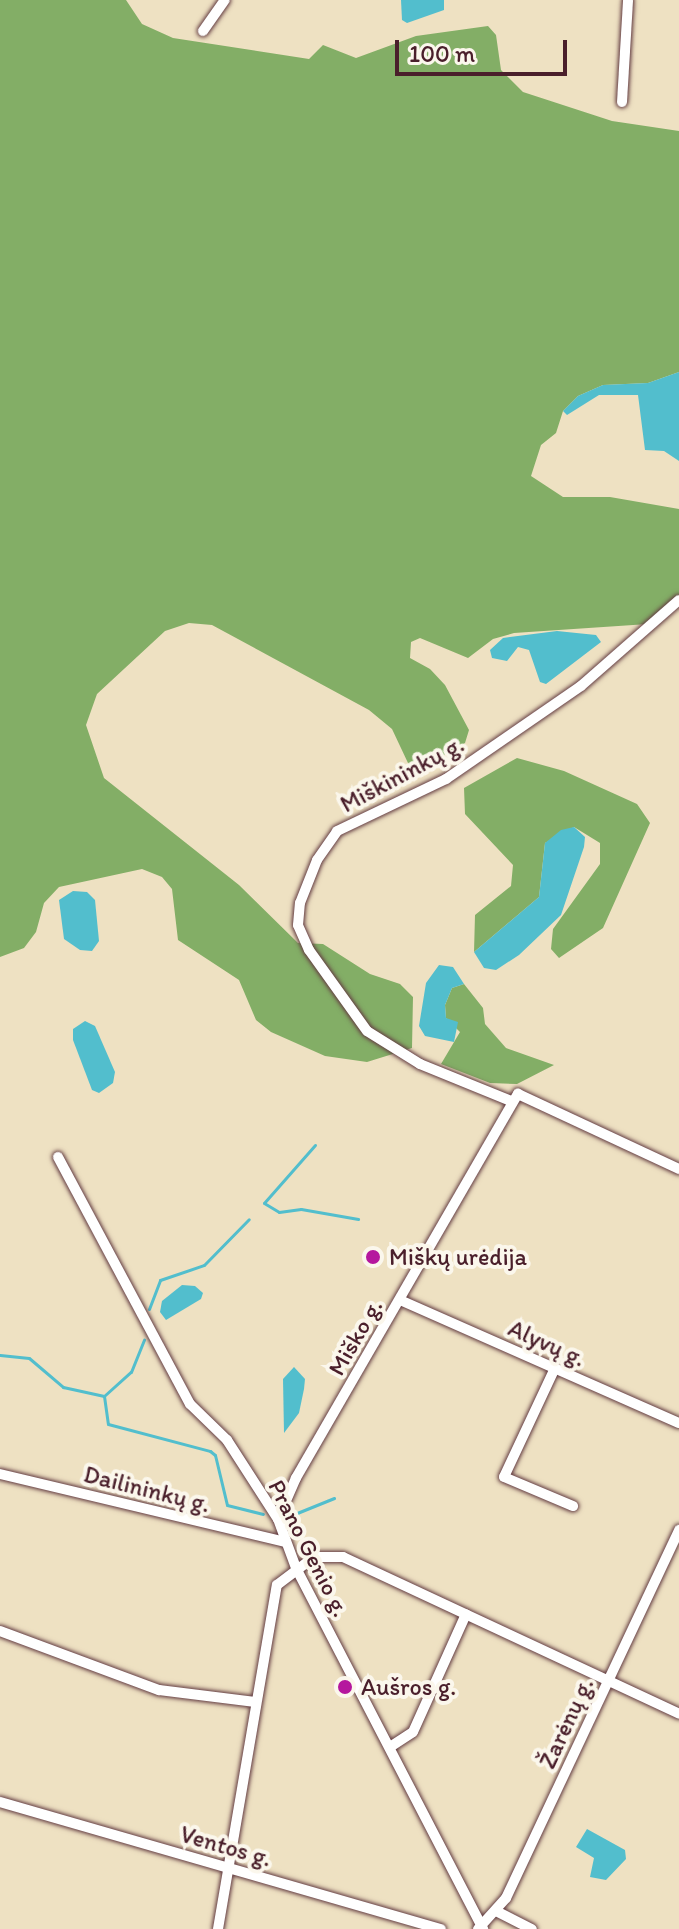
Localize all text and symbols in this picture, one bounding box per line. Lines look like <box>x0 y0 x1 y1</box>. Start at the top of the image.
scale bar <box>399 24 571 74</box>
text: 100 m <box>409 39 475 68</box>
street label: Miškininkų g. <box>335 729 469 819</box>
place label: Miškų urėdija <box>389 1243 527 1271</box>
marker: Miškų urėdija <box>364 1248 382 1266</box>
street label: Miško g. <box>322 1293 388 1381</box>
street label: Alyvų g. <box>504 1313 590 1373</box>
street label: Dailininkų g. <box>81 1459 213 1519</box>
street label: Prano Genio g. <box>262 1475 356 1621</box>
place label: Aušros g. <box>361 1673 456 1701</box>
street label: Žarėnų g. <box>532 1673 600 1773</box>
marker: Aušros g. <box>336 1678 354 1696</box>
street label: Ventos g. <box>177 1819 275 1873</box>

